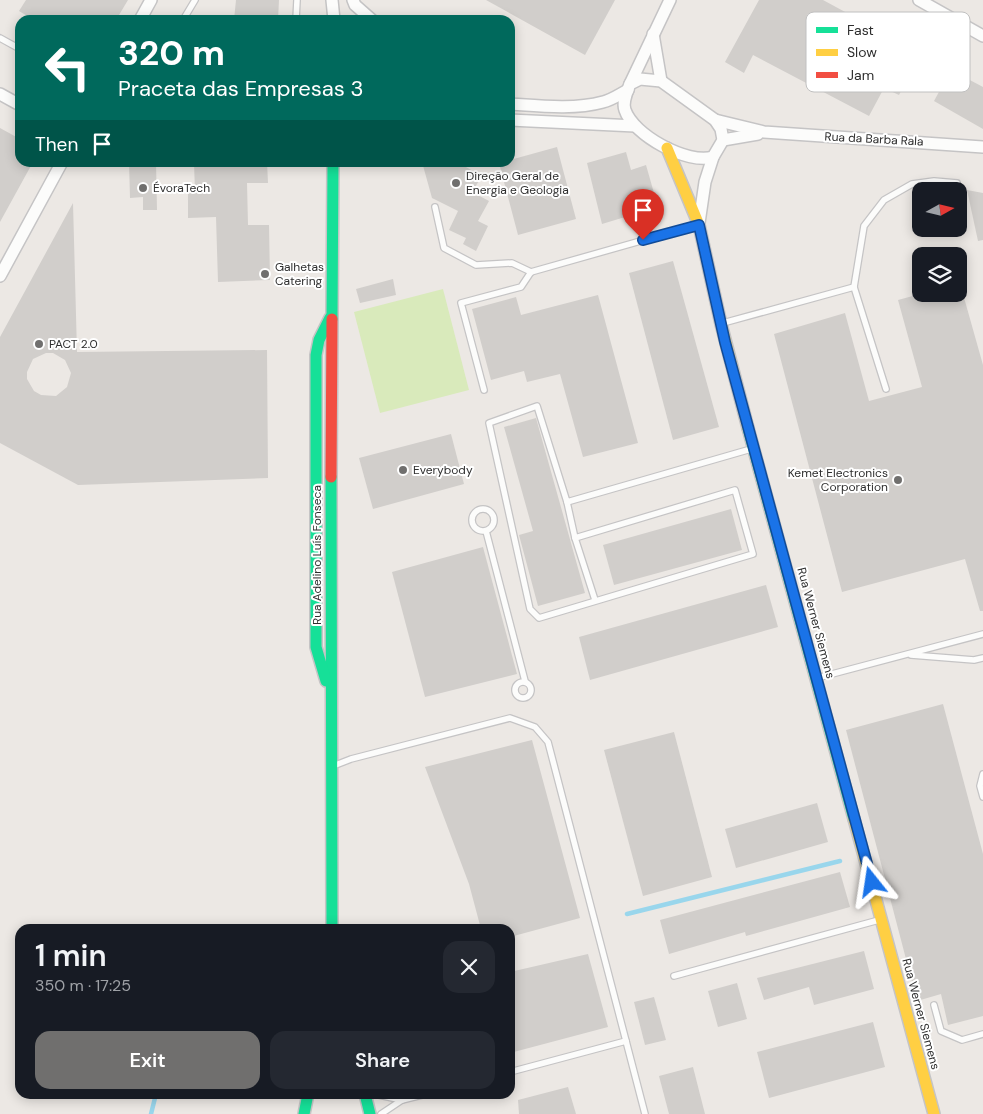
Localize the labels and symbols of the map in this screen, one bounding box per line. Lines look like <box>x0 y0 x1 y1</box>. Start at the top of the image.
legend <box>806 12 970 92</box>
text: Fast <box>847 21 874 39</box>
text: Slow <box>847 43 877 61</box>
text: Jam <box>847 66 874 84</box>
street label: Rua da Barba Rala <box>824 128 924 150</box>
place label: Direção Geral de Energia e Geologia <box>466 168 569 198</box>
marker: Direção Geral de Energia e Geologia <box>450 177 462 189</box>
place label: ÉvoraTech <box>153 180 210 196</box>
marker: ÉvoraTech <box>137 182 149 194</box>
north arrow <box>912 182 968 238</box>
pin <box>622 189 664 240</box>
place label: Galhetas Catering <box>275 259 324 289</box>
marker: Galhetas Catering <box>259 268 271 280</box>
place label: PACT 2.0 <box>49 336 98 352</box>
marker: PACT 2.0 <box>33 338 45 350</box>
place label: Everybody <box>413 462 473 478</box>
marker: Everybody <box>397 464 409 476</box>
place label: Kemet Electronics Corporation <box>788 465 888 495</box>
marker: Kemet Electronics Corporation <box>892 474 904 486</box>
street label: Rua Adelino Luís Fonseca <box>309 485 325 625</box>
street label: Rua Werner Siemens <box>793 566 839 680</box>
position arrow <box>845 855 897 907</box>
street label: Rua Werner Siemens <box>898 957 944 1071</box>

